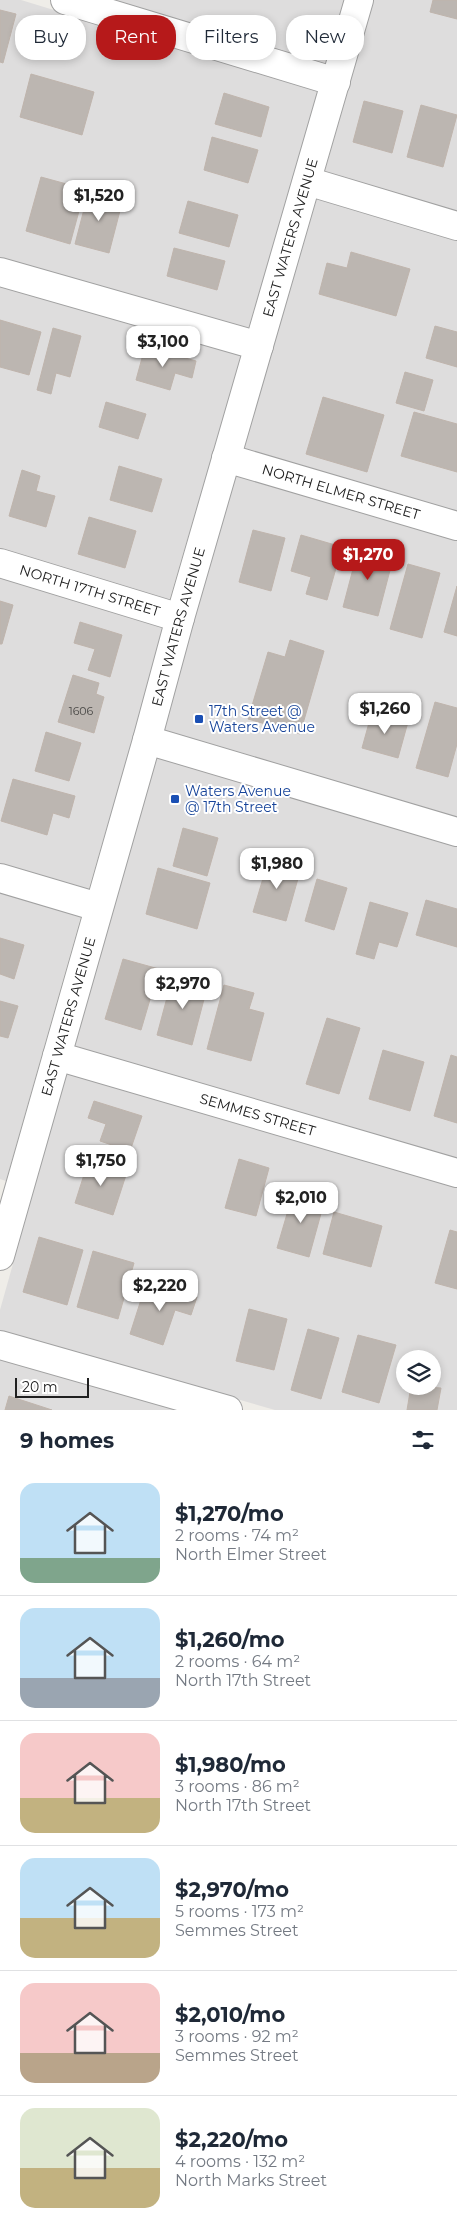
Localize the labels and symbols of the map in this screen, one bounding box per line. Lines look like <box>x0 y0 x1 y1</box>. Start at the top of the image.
street label: EAST WATERS AVENUE <box>259 156 322 319</box>
pin: $1,520 <box>58 180 140 222</box>
pin: $3,100 <box>122 326 204 368</box>
street label: NORTH ELMER STREET <box>260 460 422 524</box>
pin: $1,270 <box>327 538 409 581</box>
street label: EAST WATERS AVENUE <box>148 545 209 708</box>
street label: NORTH 17TH STREET <box>17 561 162 620</box>
pin: $1,260 <box>344 692 426 735</box>
place label: 17th Street @ Waters Avenue <box>209 702 315 736</box>
house number: 1606 <box>69 704 94 718</box>
marker: 17th Street @ Waters Avenue <box>193 713 205 725</box>
place label: Waters Avenue @ 17th Street <box>185 782 291 816</box>
marker: Waters Avenue @ 17th Street <box>169 793 181 805</box>
pin: $1,980 <box>236 848 318 890</box>
street label: EAST WATERS AVENUE <box>37 935 99 1098</box>
pin: $2,970 <box>142 968 224 1010</box>
street label: SEMMES STREET <box>198 1089 318 1140</box>
pin: $1,750 <box>60 1144 142 1187</box>
pin: $2,010 <box>260 1182 342 1224</box>
pin: $2,220 <box>119 1270 201 1312</box>
scale bar <box>15 1375 89 1398</box>

